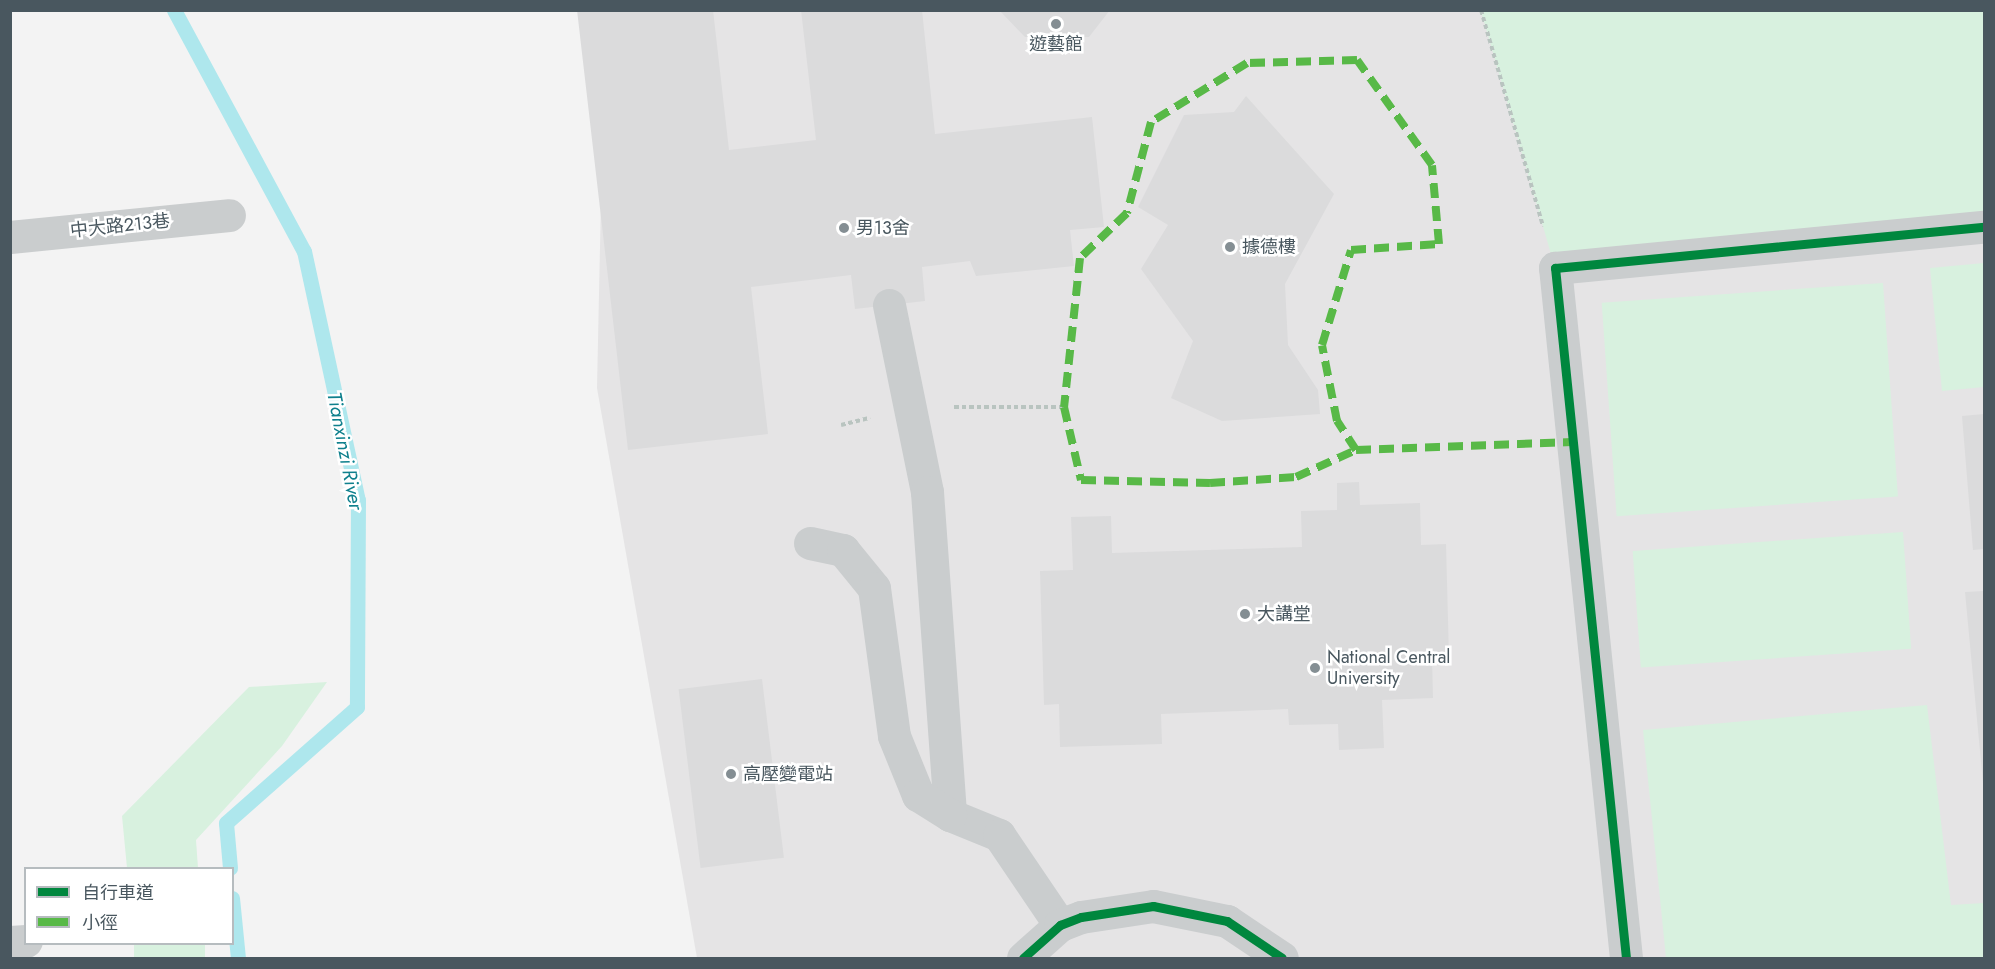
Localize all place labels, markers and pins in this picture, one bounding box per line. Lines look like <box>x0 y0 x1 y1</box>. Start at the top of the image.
marker: 遊藝館 <box>1049 17 1063 31</box>
place label: 遊藝館 <box>1029 33 1083 55</box>
place label: 男13舍 <box>856 217 910 239</box>
marker: 男13舍 <box>837 221 851 235</box>
place label: 據德樓 <box>1242 236 1296 258</box>
marker: 據德樓 <box>1223 240 1237 254</box>
place label: 大講堂 <box>1257 603 1311 625</box>
marker: 大講堂 <box>1238 607 1252 621</box>
place label: National Central University <box>1327 647 1450 690</box>
marker: National Central University <box>1308 661 1322 675</box>
place label: 高壓變電站 <box>743 763 833 785</box>
marker: 高壓變電站 <box>724 767 738 781</box>

